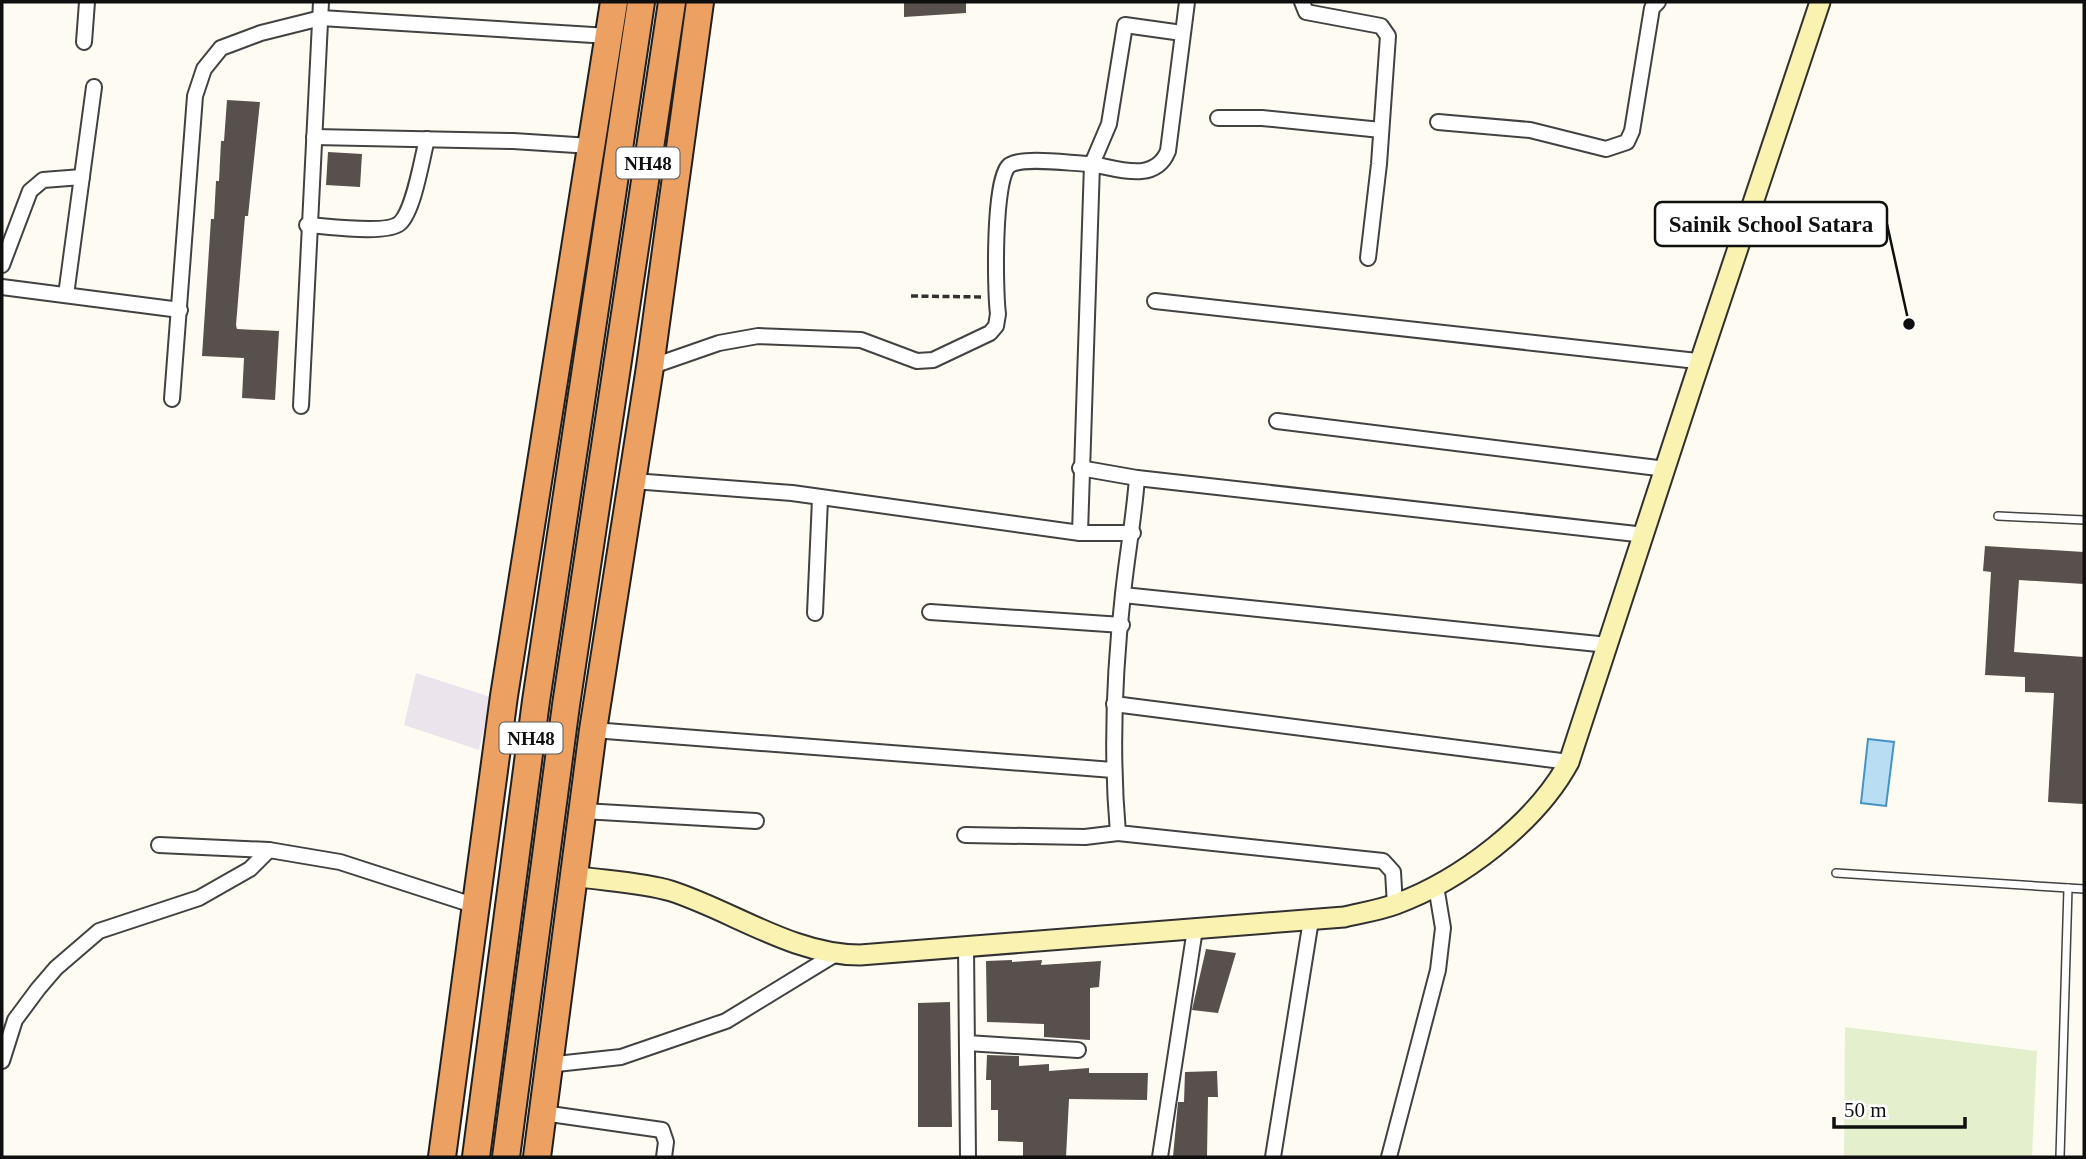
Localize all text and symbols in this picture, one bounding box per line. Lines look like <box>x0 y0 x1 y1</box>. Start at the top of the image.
road number: NH48 <box>616 148 680 178</box>
callout: Sainik School Satara <box>1655 202 1887 246</box>
text: Sainik School Satara <box>1669 212 1874 237</box>
road number: NH48 <box>500 722 562 754</box>
scale bar <box>1834 1086 1965 1130</box>
text: 50 m <box>1844 1098 1887 1122</box>

